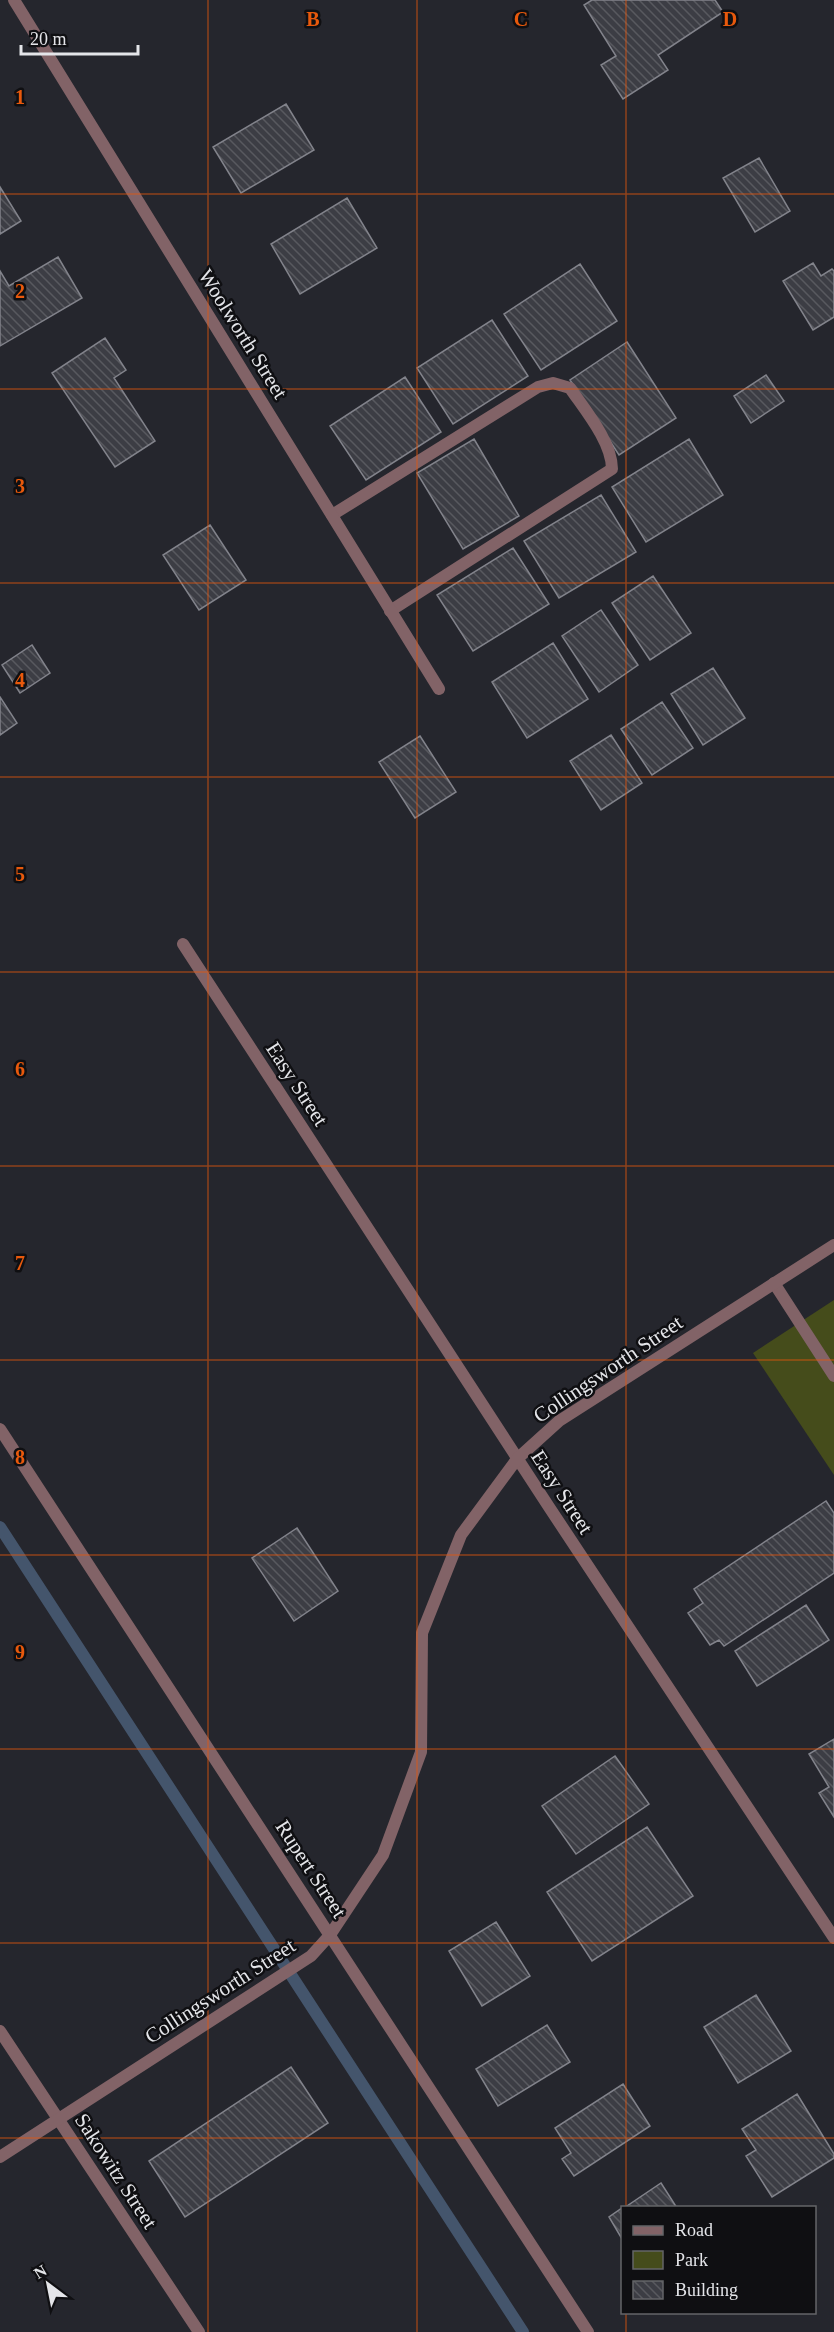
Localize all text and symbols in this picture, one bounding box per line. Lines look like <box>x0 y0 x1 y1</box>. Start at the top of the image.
text: B <box>306 8 320 30</box>
text: C <box>514 8 528 30</box>
text: D <box>723 8 737 30</box>
scale bar <box>21 18 138 56</box>
text: 20 m <box>30 29 67 49</box>
text: 1 <box>15 86 25 108</box>
street label: Woolworth Street <box>194 265 293 403</box>
text: 2 <box>15 280 25 302</box>
text: 3 <box>15 475 25 497</box>
text: 4 <box>15 669 25 691</box>
text: 5 <box>15 863 25 885</box>
street label: Easy Street <box>261 1038 333 1131</box>
text: 6 <box>15 1058 25 1080</box>
text: 7 <box>15 1252 25 1274</box>
street label: Collingsworth Street <box>529 1310 687 1428</box>
text: 8 <box>15 1446 25 1468</box>
street label: Easy Street <box>526 1446 598 1539</box>
text: 9 <box>15 1641 25 1663</box>
street label: Rupert Street <box>271 1816 351 1922</box>
street label: Collingsworth Street <box>140 1933 300 2049</box>
street label: Sakowitz Street <box>70 2109 162 2233</box>
legend <box>621 2206 816 2314</box>
text: Road <box>675 2220 713 2240</box>
text: Park <box>675 2250 708 2270</box>
north arrow <box>18 2254 78 2314</box>
text: N <box>31 2261 50 2282</box>
text: Building <box>675 2280 738 2300</box>

